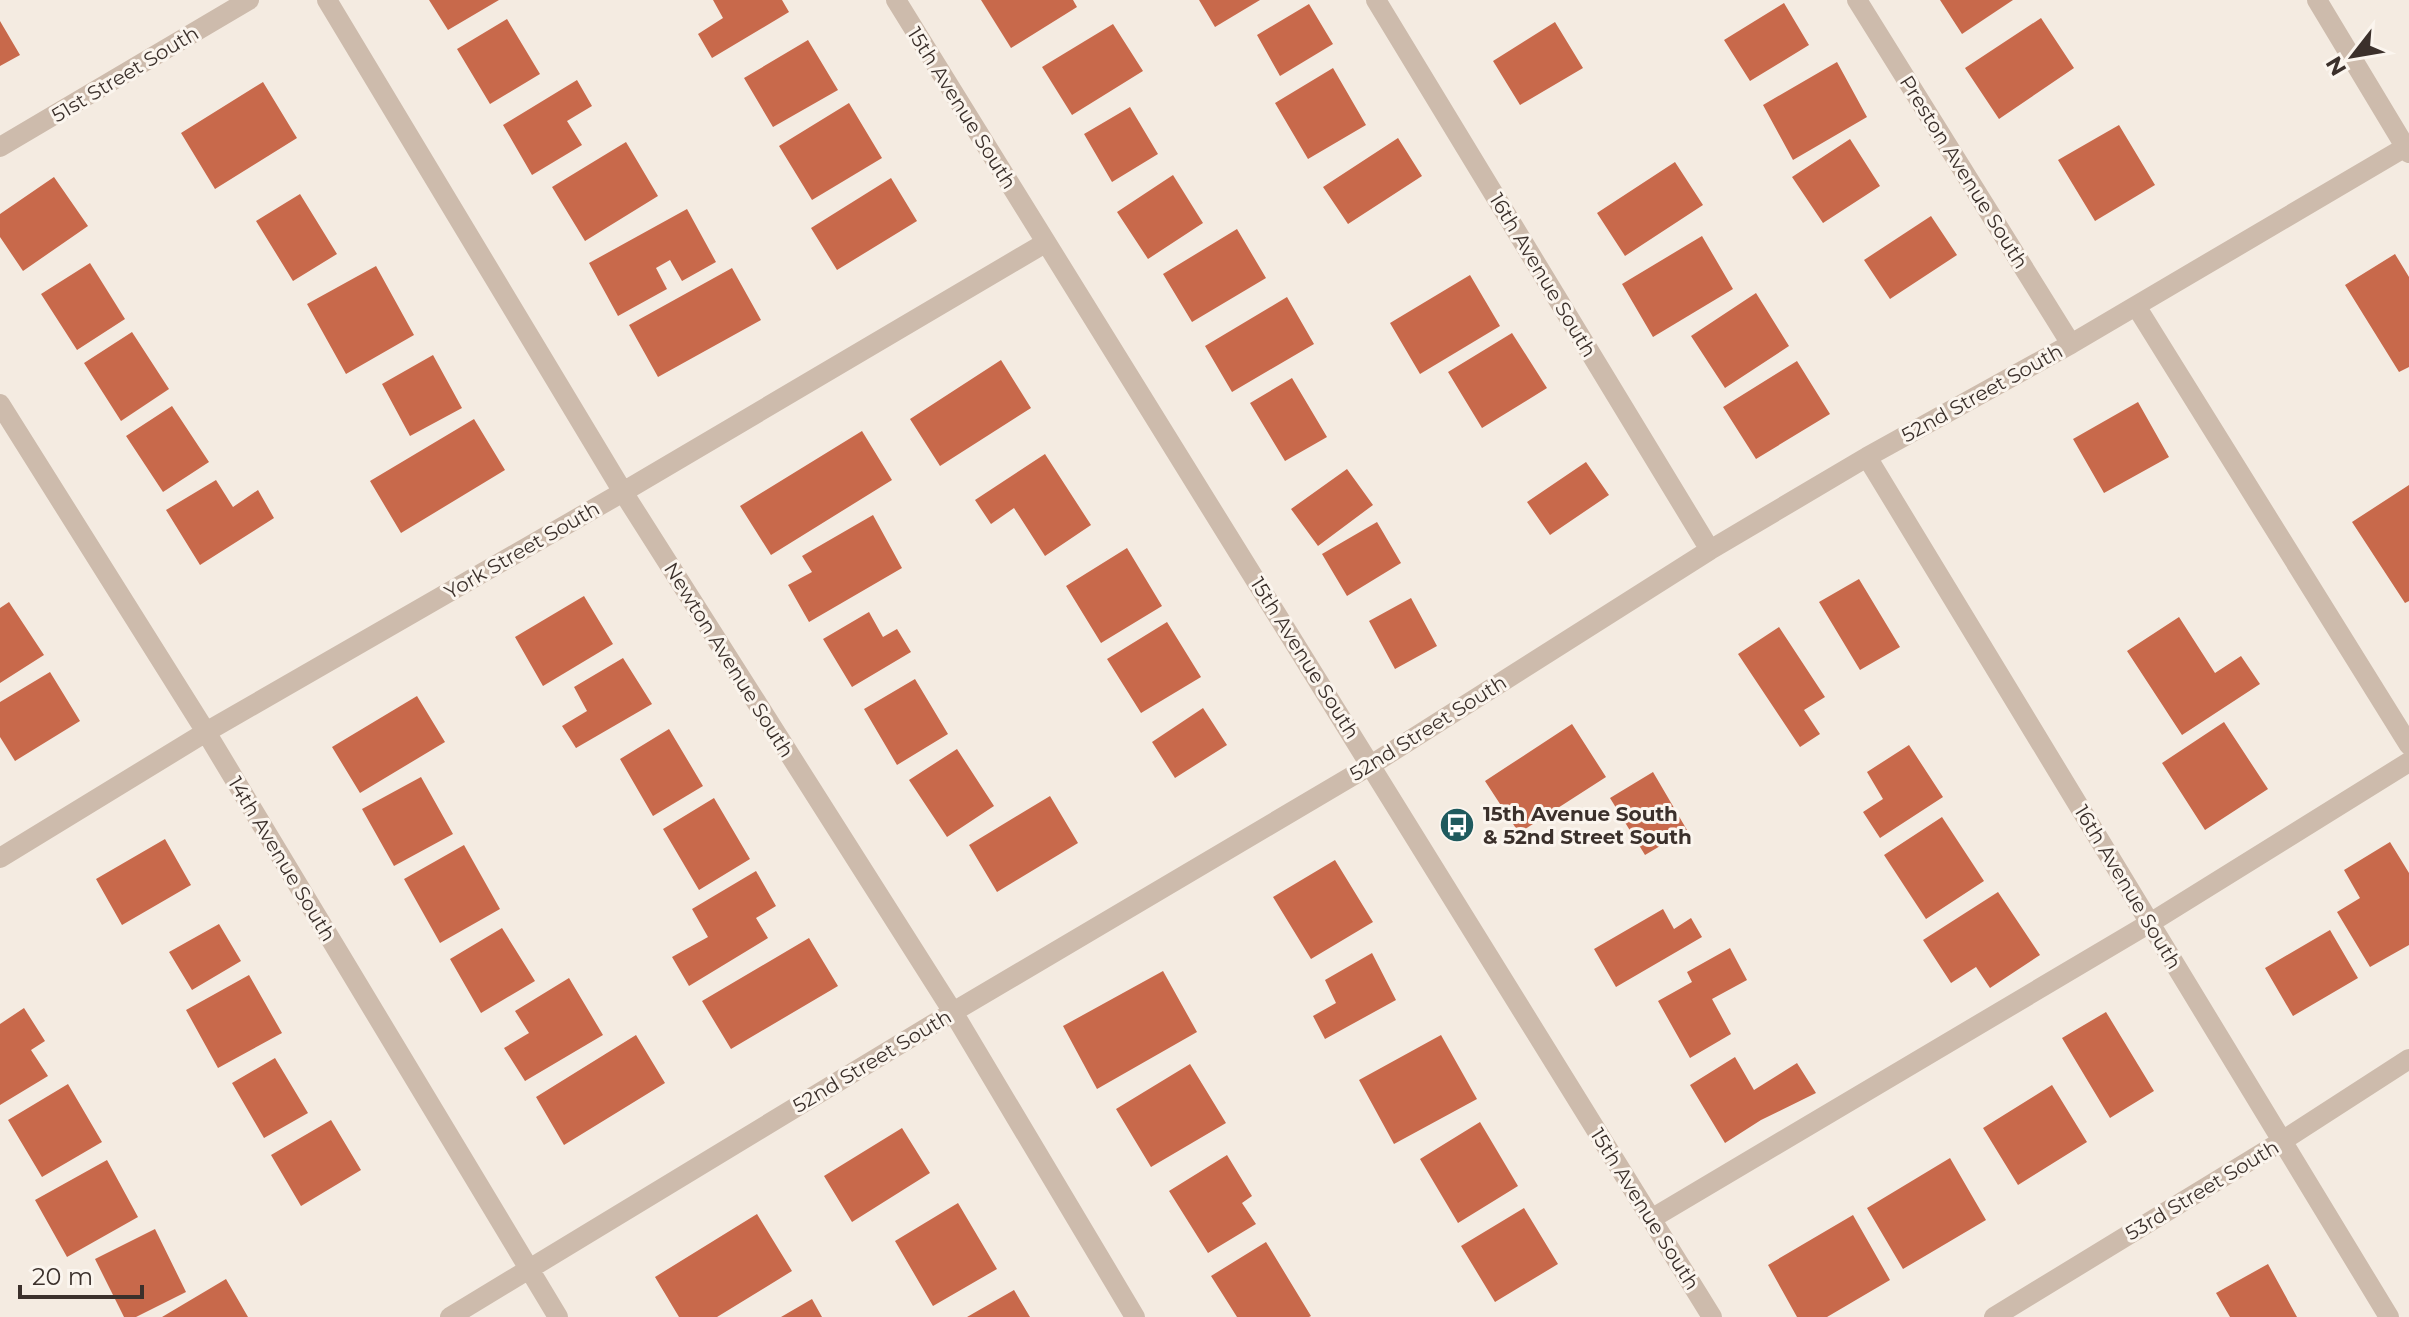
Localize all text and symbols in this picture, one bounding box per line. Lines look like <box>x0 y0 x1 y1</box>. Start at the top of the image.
north arrow <box>2313 16 2393 96</box>
street label: 51st Street South <box>47 21 203 127</box>
street label: 15th Avenue South <box>903 23 1021 193</box>
text: N <box>2320 51 2352 81</box>
street label: Preston Avenue South <box>1895 71 2033 273</box>
street label: 16th Avenue South <box>1485 189 1601 361</box>
street label: 52nd Street South <box>1897 339 2067 447</box>
street label: York Street South <box>440 496 604 604</box>
street label: Newton Avenue South <box>659 558 799 762</box>
street label: 15th Avenue South <box>1246 573 1364 743</box>
street label: 52nd Street South <box>1345 670 1511 786</box>
street label: 14th Avenue South <box>223 772 341 946</box>
street label: 16th Avenue South <box>2070 801 2186 973</box>
place label: 15th Avenue South & 52nd Street South <box>1483 802 1692 849</box>
bus stop icon: 15th Avenue South & 52nd Street South <box>1438 806 1476 844</box>
street label: 52nd Street South <box>788 1004 956 1118</box>
street label: 15th Avenue South <box>1586 1124 1704 1294</box>
street label: 53rd Street South <box>2121 1135 2283 1245</box>
scale bar <box>20 1249 142 1299</box>
text: 20 m <box>32 1262 93 1291</box>

